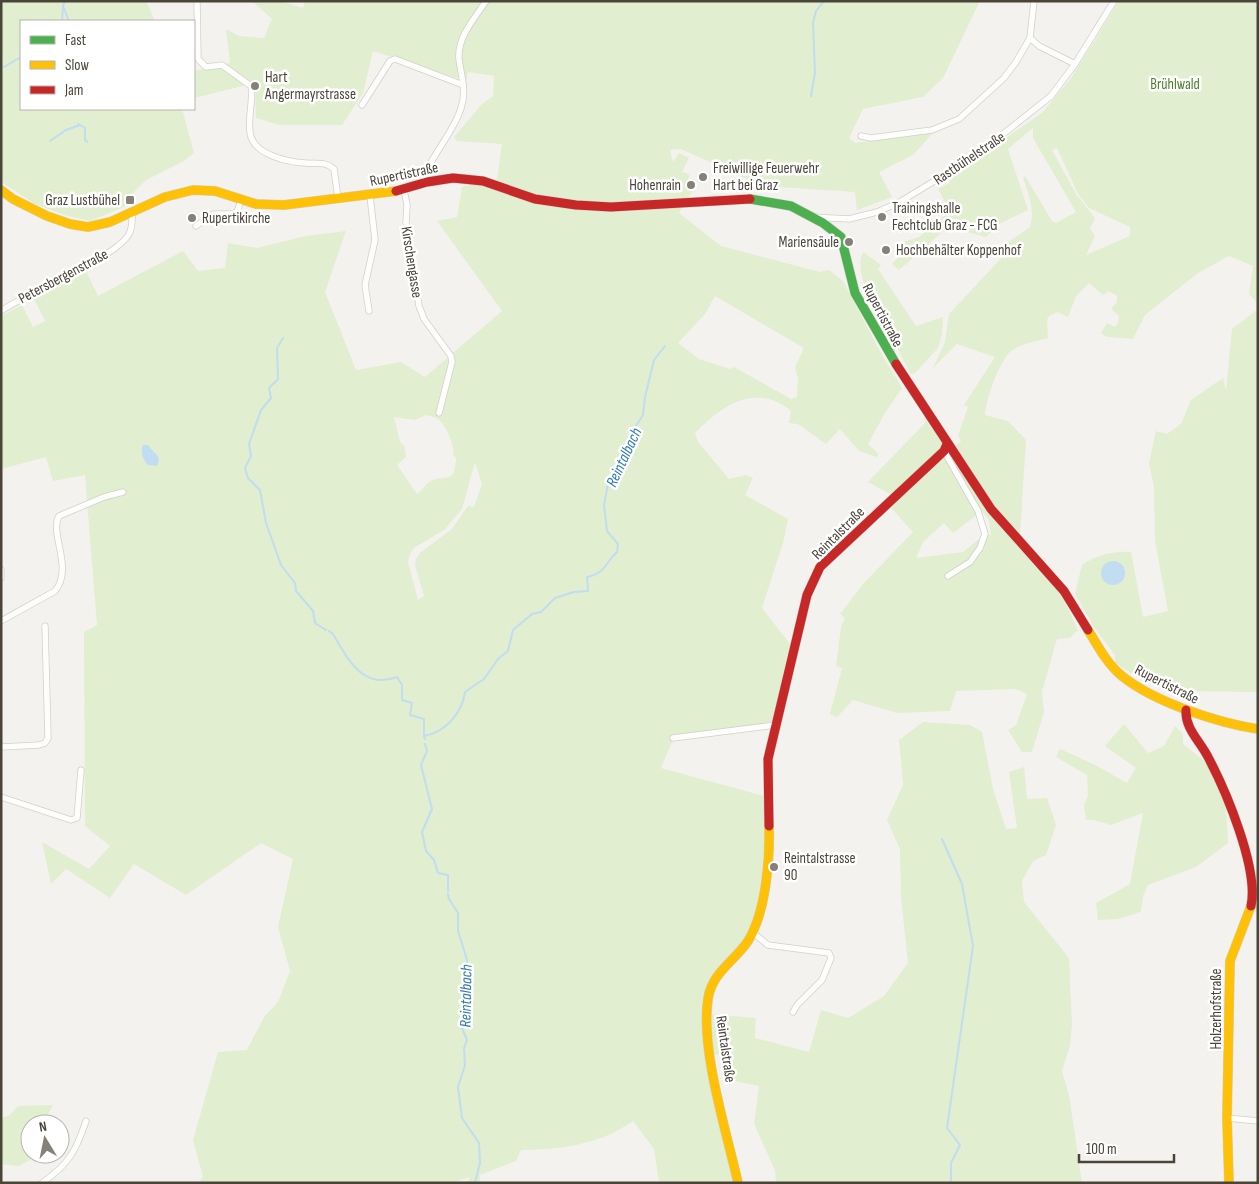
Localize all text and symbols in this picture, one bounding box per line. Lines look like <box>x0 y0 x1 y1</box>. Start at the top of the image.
legend <box>20 20 195 110</box>
text: Fast <box>65 31 87 50</box>
text: Slow <box>65 56 89 75</box>
place label: Hart Angermayrstrasse <box>264 68 356 104</box>
park label: Brühlwald <box>1150 75 1200 94</box>
marker: Hart Angermayrstrasse <box>249 80 261 92</box>
text: Jam <box>64 81 83 100</box>
street label: Rastbühelstraße <box>930 128 1009 189</box>
street label: Rupertistraße <box>368 158 440 191</box>
place label: Freiwillige Feuerwehr Hart bei Graz <box>713 159 820 195</box>
marker: Freiwillige Feuerwehr Hart bei Graz <box>697 171 709 183</box>
place label: Hohenrain <box>629 176 681 195</box>
marker: Hohenrain <box>685 179 697 191</box>
place label: Graz Lustbühel <box>45 191 120 210</box>
marker: Graz Lustbühel <box>124 194 136 206</box>
place label: Trainingshalle Fechtclub Graz - FCG <box>892 199 998 235</box>
place label: Rupertikirche <box>202 209 270 228</box>
marker: Trainingshalle Fechtclub Graz - FCG <box>876 211 888 223</box>
marker: Rupertikirche <box>186 212 198 224</box>
street label: Kirschengasse <box>396 225 427 299</box>
place label: Mariensäule <box>779 233 839 252</box>
marker: Mariensäule <box>843 236 855 248</box>
place label: Hochbehälter Koppenhof <box>896 241 1022 260</box>
marker: Hochbehälter Koppenhof <box>880 244 892 256</box>
street label: Petersbergenstraße <box>15 245 111 308</box>
street label: Rupertistraße <box>858 280 907 350</box>
water label: Reintalbach <box>602 425 646 490</box>
street label: Reintalstraße <box>808 503 869 564</box>
street label: Rupertistraße <box>1132 660 1202 709</box>
place label: Reintalstrasse 90 <box>784 849 856 885</box>
marker: Reintalstrasse 90 <box>768 861 780 873</box>
water label: Reintalbach <box>456 964 477 1028</box>
street label: Holzerhofstraße <box>1207 968 1226 1050</box>
street label: Reintalstraße <box>711 1014 740 1084</box>
north arrow <box>20 1114 70 1164</box>
text: N <box>38 1118 48 1136</box>
scale bar <box>1079 1132 1174 1164</box>
text: 100 m <box>1086 1140 1117 1159</box>

